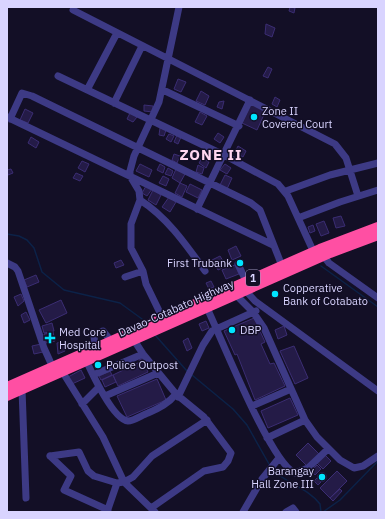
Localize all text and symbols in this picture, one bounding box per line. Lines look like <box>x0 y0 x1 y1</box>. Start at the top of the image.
place label: Zone II Covered Court <box>262 104 333 131</box>
marker: Zone II Covered Court <box>249 112 259 122</box>
district label: ZONE II <box>179 145 243 164</box>
place label: First Trubank <box>167 256 232 270</box>
marker: First Trubank <box>235 258 245 268</box>
road number: 1 <box>246 270 260 286</box>
street label: Davao-Cotabato Highway <box>116 276 236 340</box>
place label: Copperative Bank of Cotabato <box>283 281 368 308</box>
marker: Copperative Bank of Cotabato <box>270 289 280 299</box>
place label: DBP <box>240 323 262 337</box>
place label: Med Core Hospital <box>59 325 106 352</box>
marker: DBP <box>227 325 237 335</box>
marker: Med Core Hospital <box>44 332 56 344</box>
place label: Police Outpost <box>106 358 178 372</box>
marker: Police Outpost <box>93 360 103 370</box>
place label: Barangay Hall Zone III <box>251 464 315 491</box>
marker: Barangay Hall Zone III <box>317 472 327 482</box>

